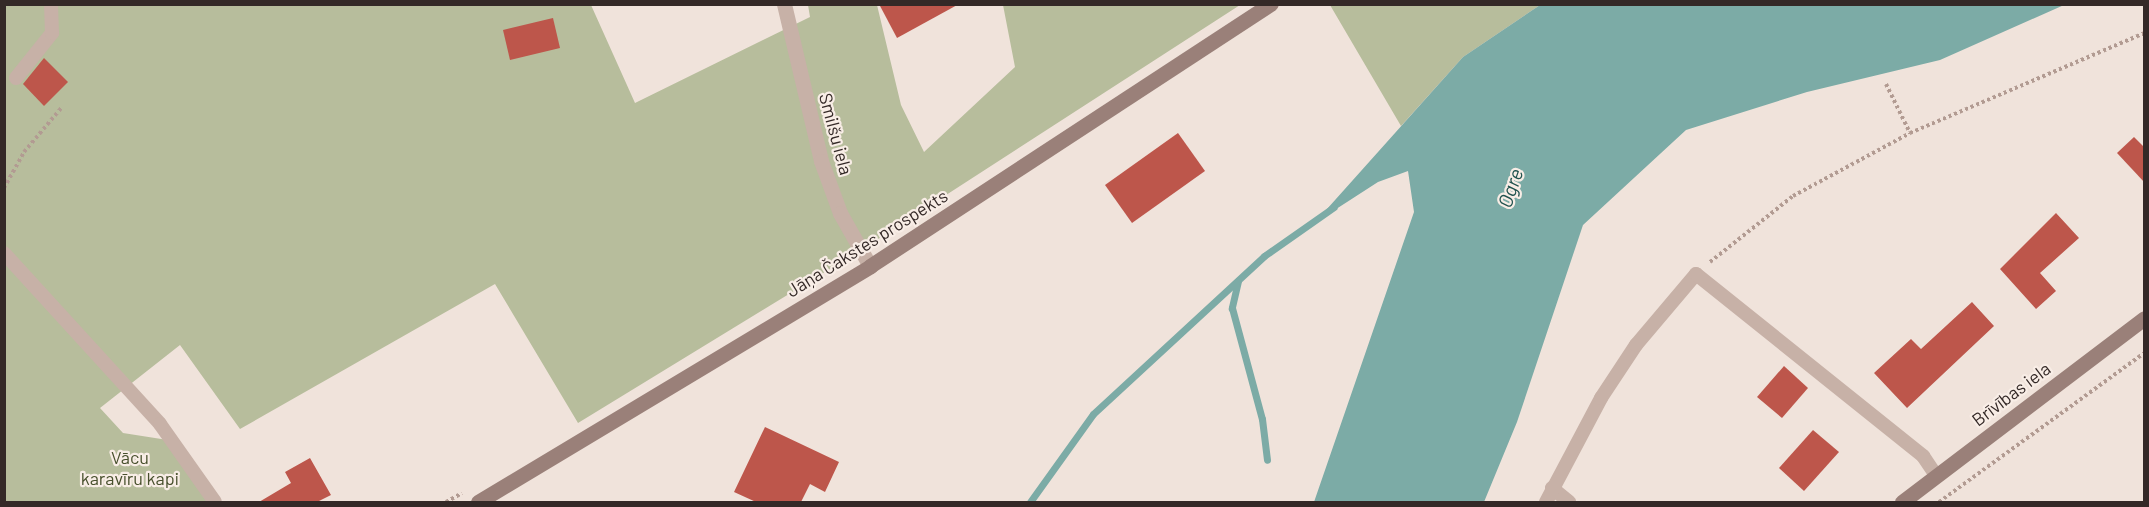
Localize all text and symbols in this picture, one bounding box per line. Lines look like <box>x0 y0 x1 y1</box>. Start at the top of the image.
street label: Smilšu iela <box>815 91 857 177</box>
water label: Ogre <box>1492 165 1528 211</box>
street label: Jāņa Čakstes prospekts <box>782 185 952 301</box>
street label: Brīvības iela <box>1967 357 2055 431</box>
park label: Vācu karavīru kapi <box>81 447 179 490</box>

